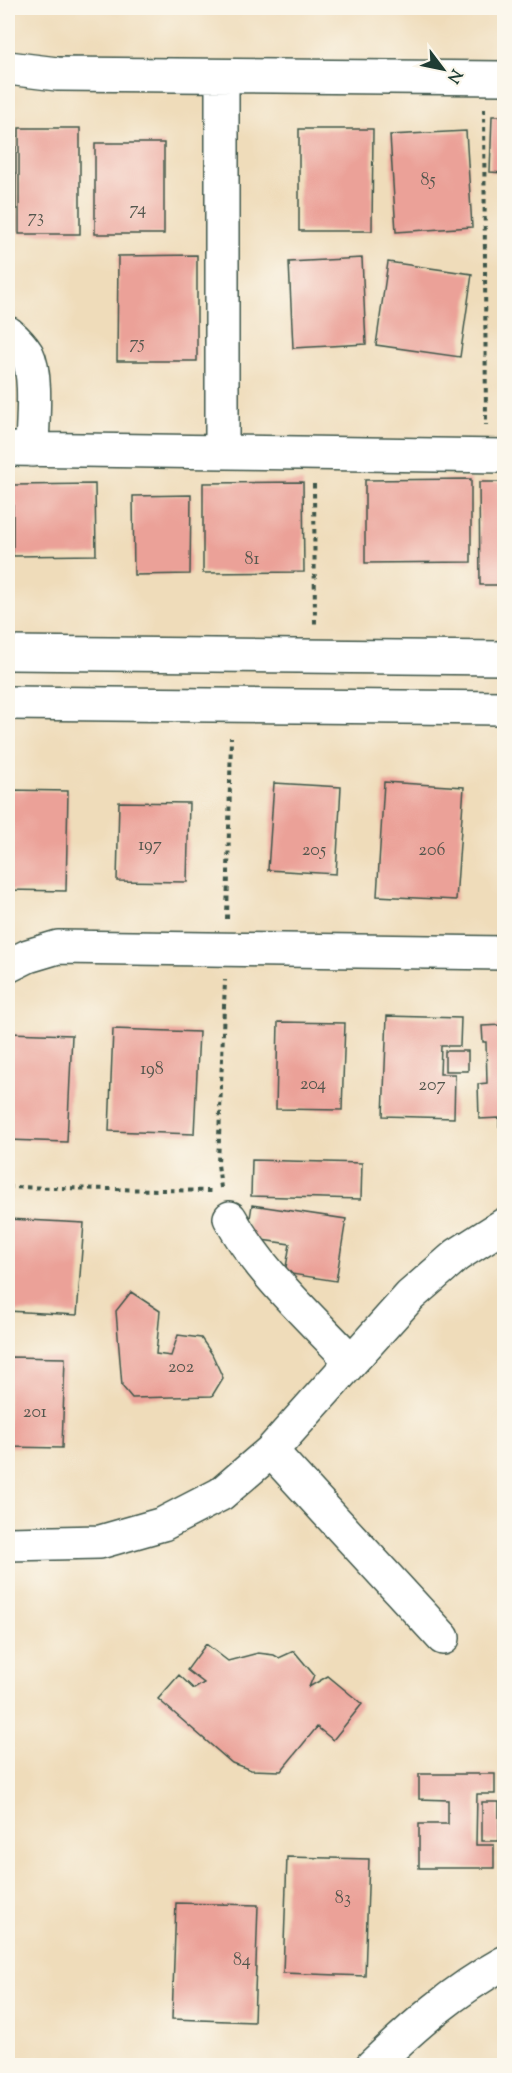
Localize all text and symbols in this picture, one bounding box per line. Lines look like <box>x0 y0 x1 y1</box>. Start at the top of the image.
north arrow <box>413 39 473 99</box>
text: N <box>440 64 467 87</box>
house number: 85 <box>420 168 436 194</box>
house number: 74 <box>130 197 146 223</box>
house number: 73 <box>28 205 44 231</box>
house number: 75 <box>129 331 145 357</box>
house number: 81 <box>244 547 260 573</box>
house number: 197 <box>138 833 162 859</box>
house number: 205 <box>302 838 326 864</box>
house number: 206 <box>419 838 445 864</box>
house number: 198 <box>140 1057 164 1083</box>
house number: 204 <box>300 1072 326 1098</box>
house number: 207 <box>419 1073 445 1099</box>
house number: 202 <box>168 1355 195 1381</box>
house number: 201 <box>23 1400 47 1426</box>
house number: 83 <box>335 1886 351 1912</box>
house number: 84 <box>233 1948 251 1974</box>

